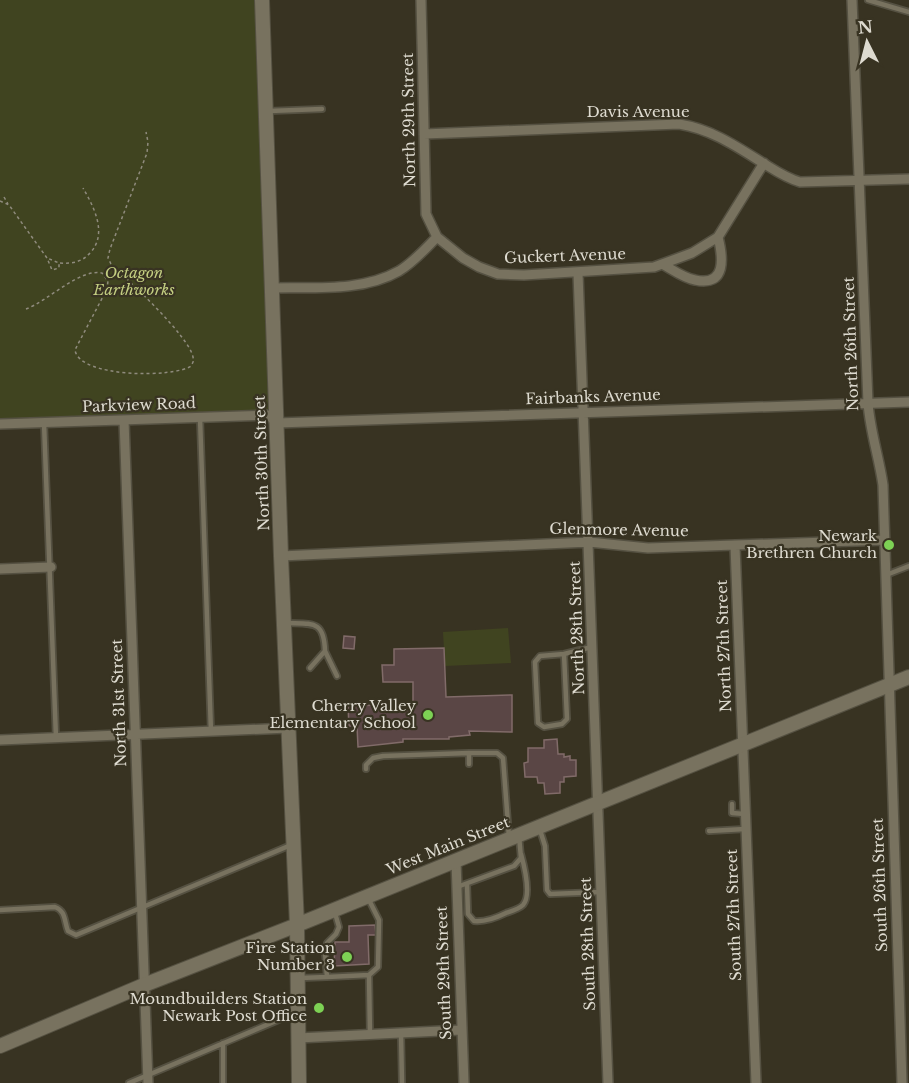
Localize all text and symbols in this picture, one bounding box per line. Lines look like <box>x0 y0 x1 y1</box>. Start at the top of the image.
north arrow <box>837 12 897 72</box>
text: N <box>857 16 874 38</box>
street label: North 29th Street <box>398 52 419 187</box>
street label: Davis Avenue <box>586 102 690 121</box>
street label: Guckert Avenue <box>504 244 626 267</box>
park label: Octagon Earthworks <box>92 263 175 299</box>
street label: North 26th Street <box>839 276 862 412</box>
street label: Fairbanks Avenue <box>525 385 661 408</box>
street label: Parkview Road <box>82 393 196 416</box>
street label: North 30th Street <box>250 395 273 531</box>
street label: Glenmore Avenue <box>549 519 689 540</box>
place label: Newark Brethren Church <box>746 526 878 562</box>
marker: Newark Brethren Church <box>882 538 896 552</box>
street label: North 28th Street <box>565 560 588 695</box>
street label: North 27th Street <box>712 579 735 713</box>
street label: North 31st Street <box>107 638 130 767</box>
place label: Cherry Valley Elementary School <box>270 696 416 732</box>
marker: Cherry Valley Elementary School <box>421 708 435 722</box>
street label: West Main Street <box>382 812 513 879</box>
street label: South 26th Street <box>868 817 891 952</box>
street label: South 27th Street <box>722 848 745 981</box>
street label: South 28th Street <box>576 877 599 1011</box>
street label: South 29th Street <box>432 905 455 1040</box>
place label: Fire Station Number 3 <box>245 938 335 974</box>
marker: Fire Station Number 3 <box>340 950 354 964</box>
place label: Moundbuilders Station Newark Post Office <box>129 989 307 1025</box>
marker: Moundbuilders Station Newark Post Office <box>312 1001 326 1015</box>

